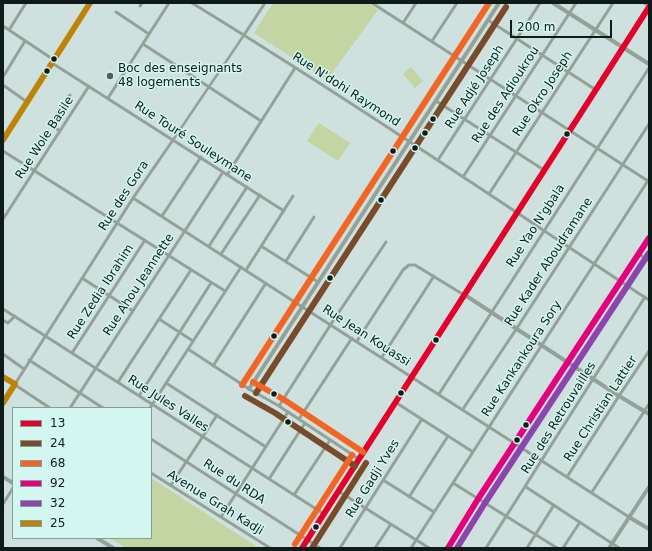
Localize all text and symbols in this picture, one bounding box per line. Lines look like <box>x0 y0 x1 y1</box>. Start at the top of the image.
scale bar <box>512 12 614 38</box>
text: 200 m <box>517 20 555 34</box>
street label: Rue Adjé Joseph <box>443 43 507 131</box>
street label: Rue des Adioukrou <box>469 44 543 146</box>
street label: Rue Okro Joseph <box>510 49 576 139</box>
street label: Rue N'dohi Raymond <box>290 50 402 130</box>
unlabelled marker <box>49 54 59 64</box>
place label: Boc des enseignants 48 logements <box>118 62 242 90</box>
unlabelled marker <box>42 66 52 76</box>
marker: Boc des enseignants 48 logements <box>105 71 115 81</box>
street label: Rue Wole Basile <box>13 94 77 182</box>
street label: Rue Touré Souleymane <box>132 99 254 185</box>
unlabelled marker <box>428 114 438 124</box>
unlabelled marker <box>420 128 430 138</box>
unlabelled marker <box>562 129 572 139</box>
unlabelled marker <box>410 143 420 153</box>
unlabelled marker <box>388 146 398 156</box>
street label: Rue des Gora <box>96 158 152 234</box>
street label: Rue Yao N'gbala <box>504 182 568 270</box>
unlabelled marker <box>376 195 386 205</box>
street label: Rue Kader Aboudramane <box>502 195 596 329</box>
street label: Rue Ahou Jeannette <box>101 231 177 339</box>
street label: Rue Zedia Ibrahim <box>65 242 137 342</box>
unlabelled marker <box>325 273 335 283</box>
street label: Rue Kankankoura Sory <box>479 298 565 420</box>
street label: Rue Jean Kouassi <box>319 302 413 370</box>
unlabelled marker <box>269 331 279 341</box>
unlabelled marker <box>431 335 441 345</box>
street label: Rue Christian Lattier <box>561 353 641 465</box>
street label: Rue des Retrouvailles <box>519 359 599 477</box>
street label: Rue Jules Valles <box>125 373 211 435</box>
unlabelled marker <box>396 388 406 398</box>
unlabelled marker <box>269 389 279 399</box>
legend <box>12 407 152 539</box>
text: 13 <box>50 416 65 430</box>
unlabelled marker <box>283 417 293 427</box>
unlabelled marker <box>521 420 531 430</box>
unlabelled marker <box>512 435 522 445</box>
text: 24 <box>50 436 65 450</box>
street label: Rue Gadji Yves <box>343 437 403 521</box>
text: 68 <box>50 456 65 470</box>
street label: Rue du RDA <box>200 457 268 507</box>
street label: Avenue Grah Kadji <box>164 468 266 538</box>
text: 92 <box>50 476 65 490</box>
text: 32 <box>50 496 65 510</box>
text: 25 <box>50 516 65 530</box>
unlabelled marker <box>311 522 321 532</box>

